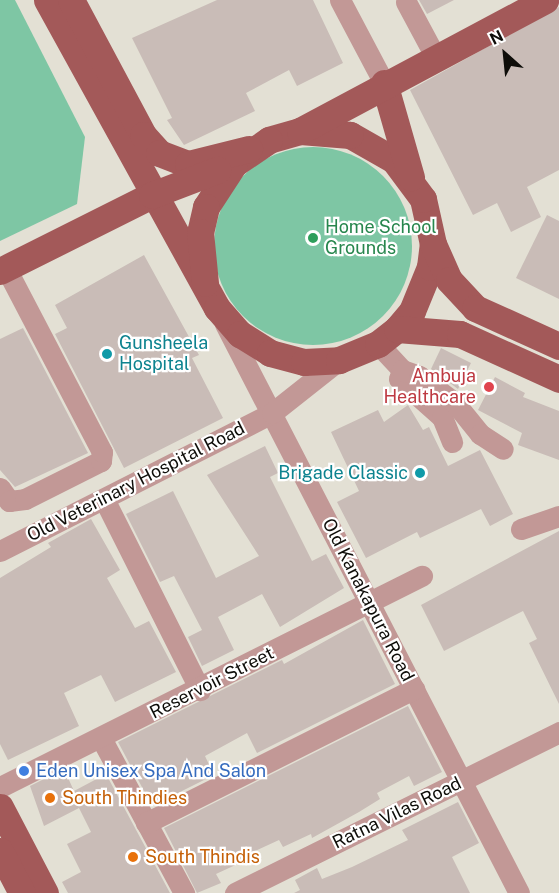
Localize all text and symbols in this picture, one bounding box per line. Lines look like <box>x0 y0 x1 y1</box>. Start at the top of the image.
north arrow <box>475 24 535 84</box>
text: N <box>487 26 506 49</box>
place label: Home School Grounds <box>325 217 437 260</box>
marker: Home School Grounds <box>306 231 320 245</box>
place label: Gunsheela Hospital <box>119 333 208 376</box>
marker: Gunsheela Hospital <box>100 347 114 361</box>
place label: Ambuja Healthcare <box>383 366 476 409</box>
marker: Ambuja Healthcare <box>480 378 498 396</box>
street label: Old Veterinary Hospital Road <box>23 417 249 547</box>
place label: Brigade Classic <box>278 462 408 484</box>
marker: Brigade Classic <box>413 466 427 480</box>
street label: Old Kanakapura Road <box>317 515 419 685</box>
street label: Reservoir Street <box>146 642 278 724</box>
place label: Eden Unisex Spa And Salon <box>36 760 266 782</box>
marker: Eden Unisex Spa And Salon <box>17 764 31 778</box>
street label: Ratna Vilas Road <box>329 772 465 854</box>
place label: South Thindies <box>62 787 187 809</box>
marker: South Thindies <box>43 791 57 805</box>
place label: South Thindis <box>145 846 260 868</box>
marker: South Thindis <box>126 850 140 864</box>

